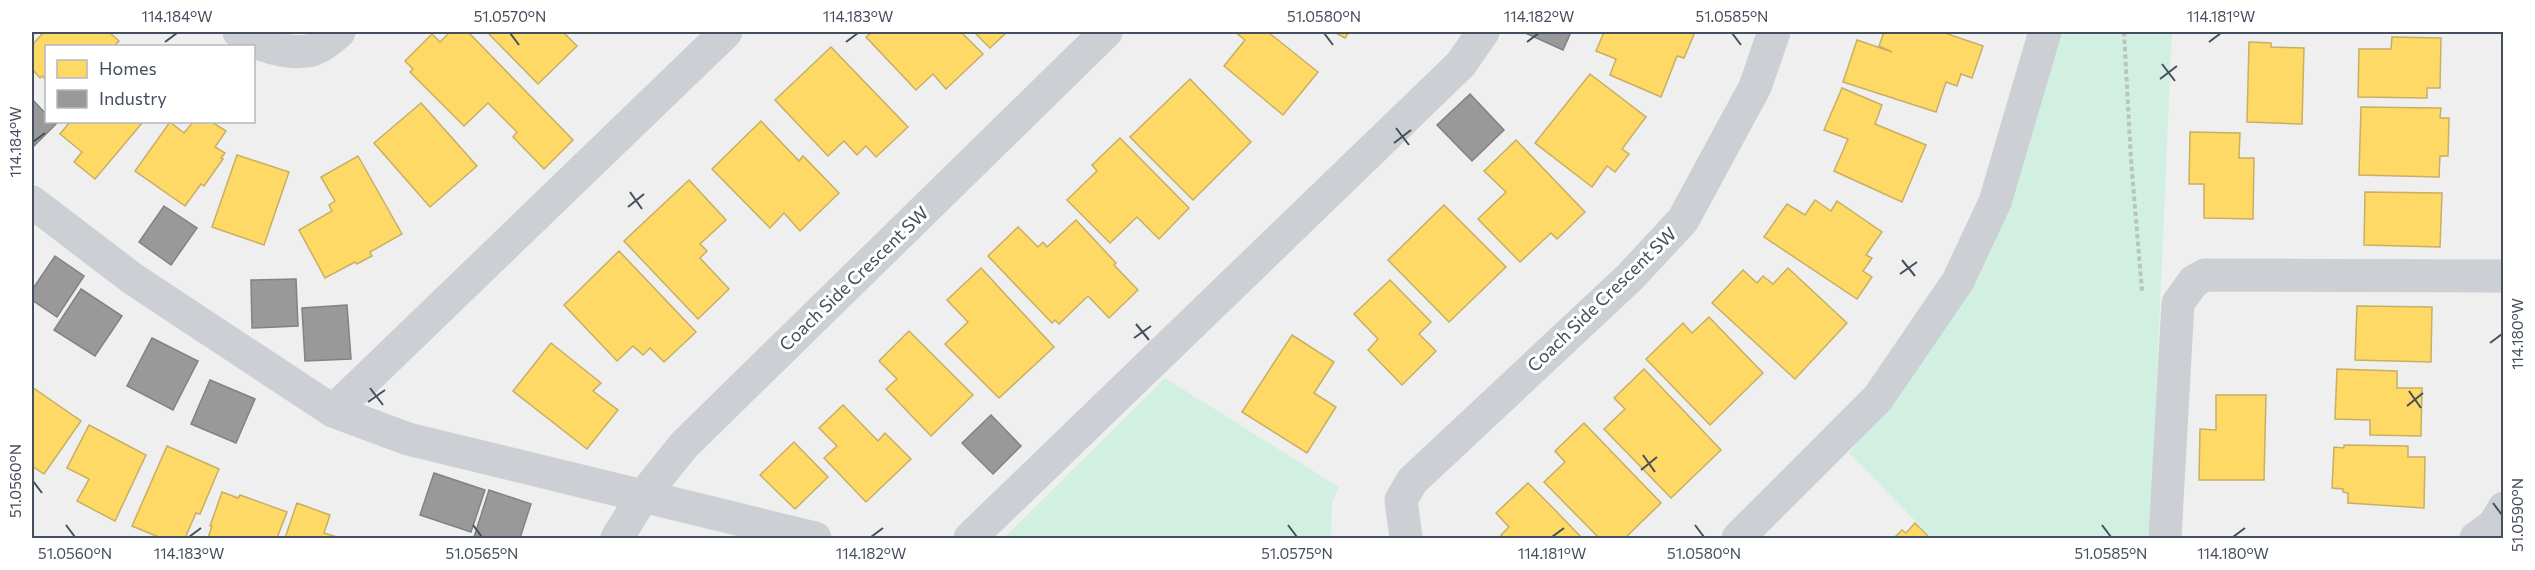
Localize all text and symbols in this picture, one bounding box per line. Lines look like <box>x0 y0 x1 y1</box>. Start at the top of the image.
text: 114.184°W <box>142 7 212 25</box>
text: 51.0570°N <box>474 7 546 25</box>
text: 114.183°W <box>823 7 893 25</box>
text: 51.0580°N <box>1287 7 1361 25</box>
text: 114.182°W <box>1504 7 1574 25</box>
text: 51.0585°N <box>1696 7 1768 25</box>
text: 114.181°W <box>2187 7 2255 25</box>
legend <box>45 45 255 123</box>
text: Homes <box>99 57 157 79</box>
text: Industry <box>99 87 167 109</box>
text: 114.184°W <box>6 107 24 177</box>
street label: Coach Side Crescent SW <box>774 201 932 355</box>
street label: Coach Side Crescent SW <box>1522 222 1680 376</box>
text: 114.180°W <box>2508 298 2526 370</box>
text: 51.0560°N <box>6 444 24 518</box>
text: 51.0590°N <box>2508 478 2526 552</box>
text: 51.0560°N <box>38 544 112 562</box>
text: 114.183°W <box>154 544 224 562</box>
text: 51.0565°N <box>446 544 518 562</box>
text: 114.182°W <box>836 544 906 562</box>
text: 51.0575°N <box>1261 544 1333 562</box>
text: 114.181°W <box>1518 544 1586 562</box>
text: 51.0580°N <box>1667 544 1741 562</box>
text: 51.0585°N <box>2075 544 2147 562</box>
text: 114.180°W <box>2197 544 2269 562</box>

